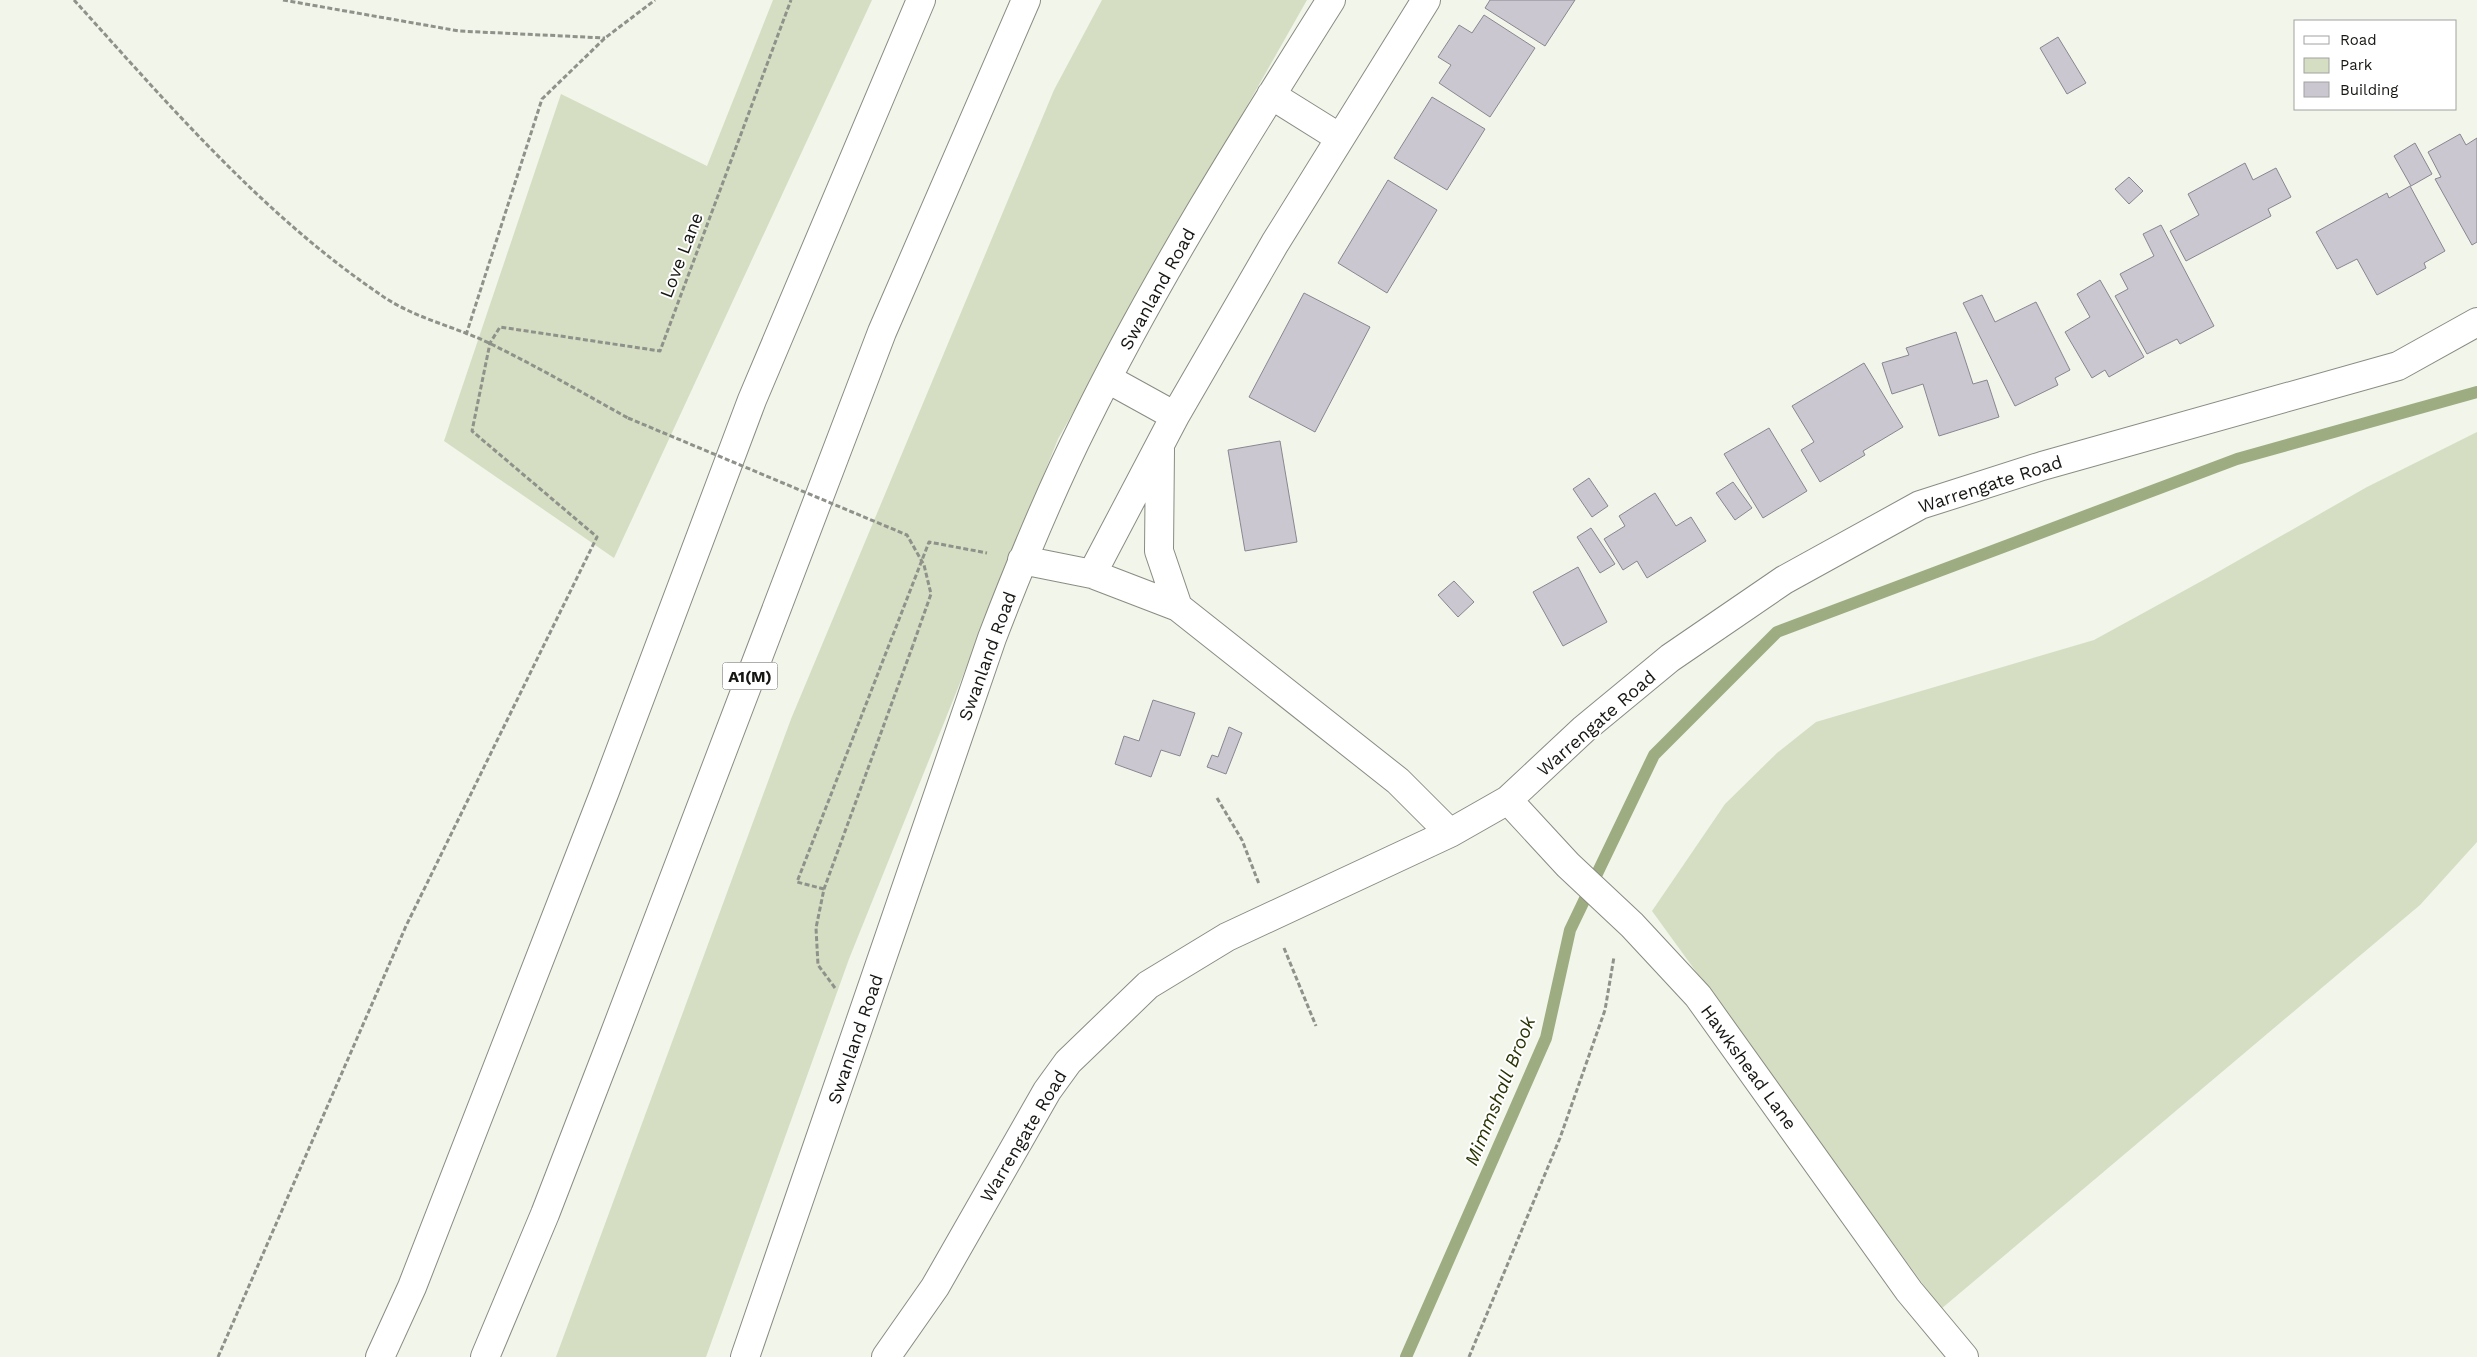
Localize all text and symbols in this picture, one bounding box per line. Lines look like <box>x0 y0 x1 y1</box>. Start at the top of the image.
legend <box>2294 20 2457 110</box>
text: Road <box>2340 31 2377 49</box>
text: Park <box>2340 56 2373 74</box>
text: Building <box>2340 81 2398 99</box>
street label: Love Lane <box>655 209 707 301</box>
street label: Swanland Road <box>1115 224 1199 354</box>
street label: Warrengate Road <box>1915 451 2065 517</box>
street label: Swanland Road <box>954 589 1020 723</box>
road number: A1(M) <box>722 662 778 689</box>
street label: Warrengate Road <box>1532 666 1660 780</box>
street label: Swanland Road <box>823 971 887 1107</box>
street label: Hawkshead Lane <box>1697 1000 1801 1134</box>
water label: Mimmshall Brook <box>1460 1013 1541 1169</box>
street label: Warrengate Road <box>975 1066 1071 1206</box>

